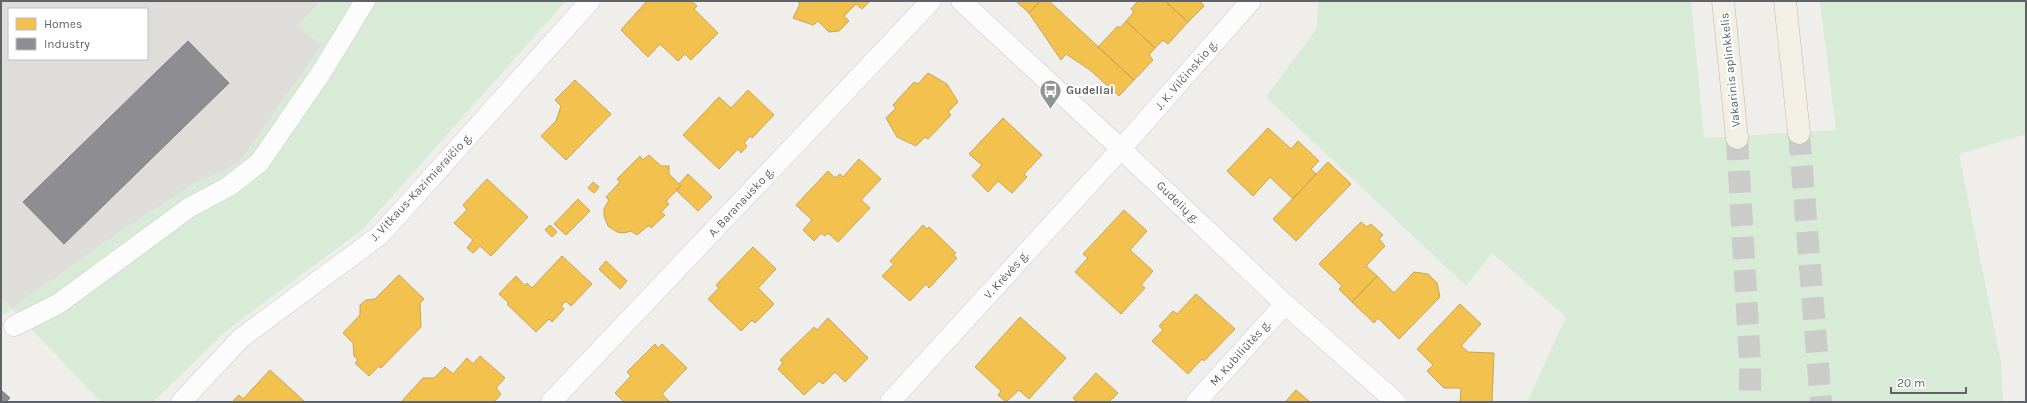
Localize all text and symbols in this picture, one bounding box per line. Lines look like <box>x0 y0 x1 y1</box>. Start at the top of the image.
legend <box>8 8 148 60</box>
street label: Vakarinis aplinkkelis <box>1717 12 1743 128</box>
text: Homes <box>44 17 82 31</box>
text: Industry <box>44 37 90 51</box>
street label: J. K. Vilčinskio g. <box>1152 37 1220 113</box>
bus stop icon: Gudeliai <box>1038 77 1064 110</box>
place label: Gudeliai <box>1066 83 1114 97</box>
street label: J. Vitkaus-Kazimieraičio g. <box>367 130 475 244</box>
street label: A. Baranausko g. <box>705 165 777 239</box>
street label: Gudelių g. <box>1154 178 1202 226</box>
street label: V. Krėvės g. <box>981 248 1031 302</box>
street label: M. Kubiliūtės g. <box>1207 317 1273 389</box>
scale bar <box>1891 369 1966 395</box>
text: 20 m <box>1897 376 1925 390</box>

